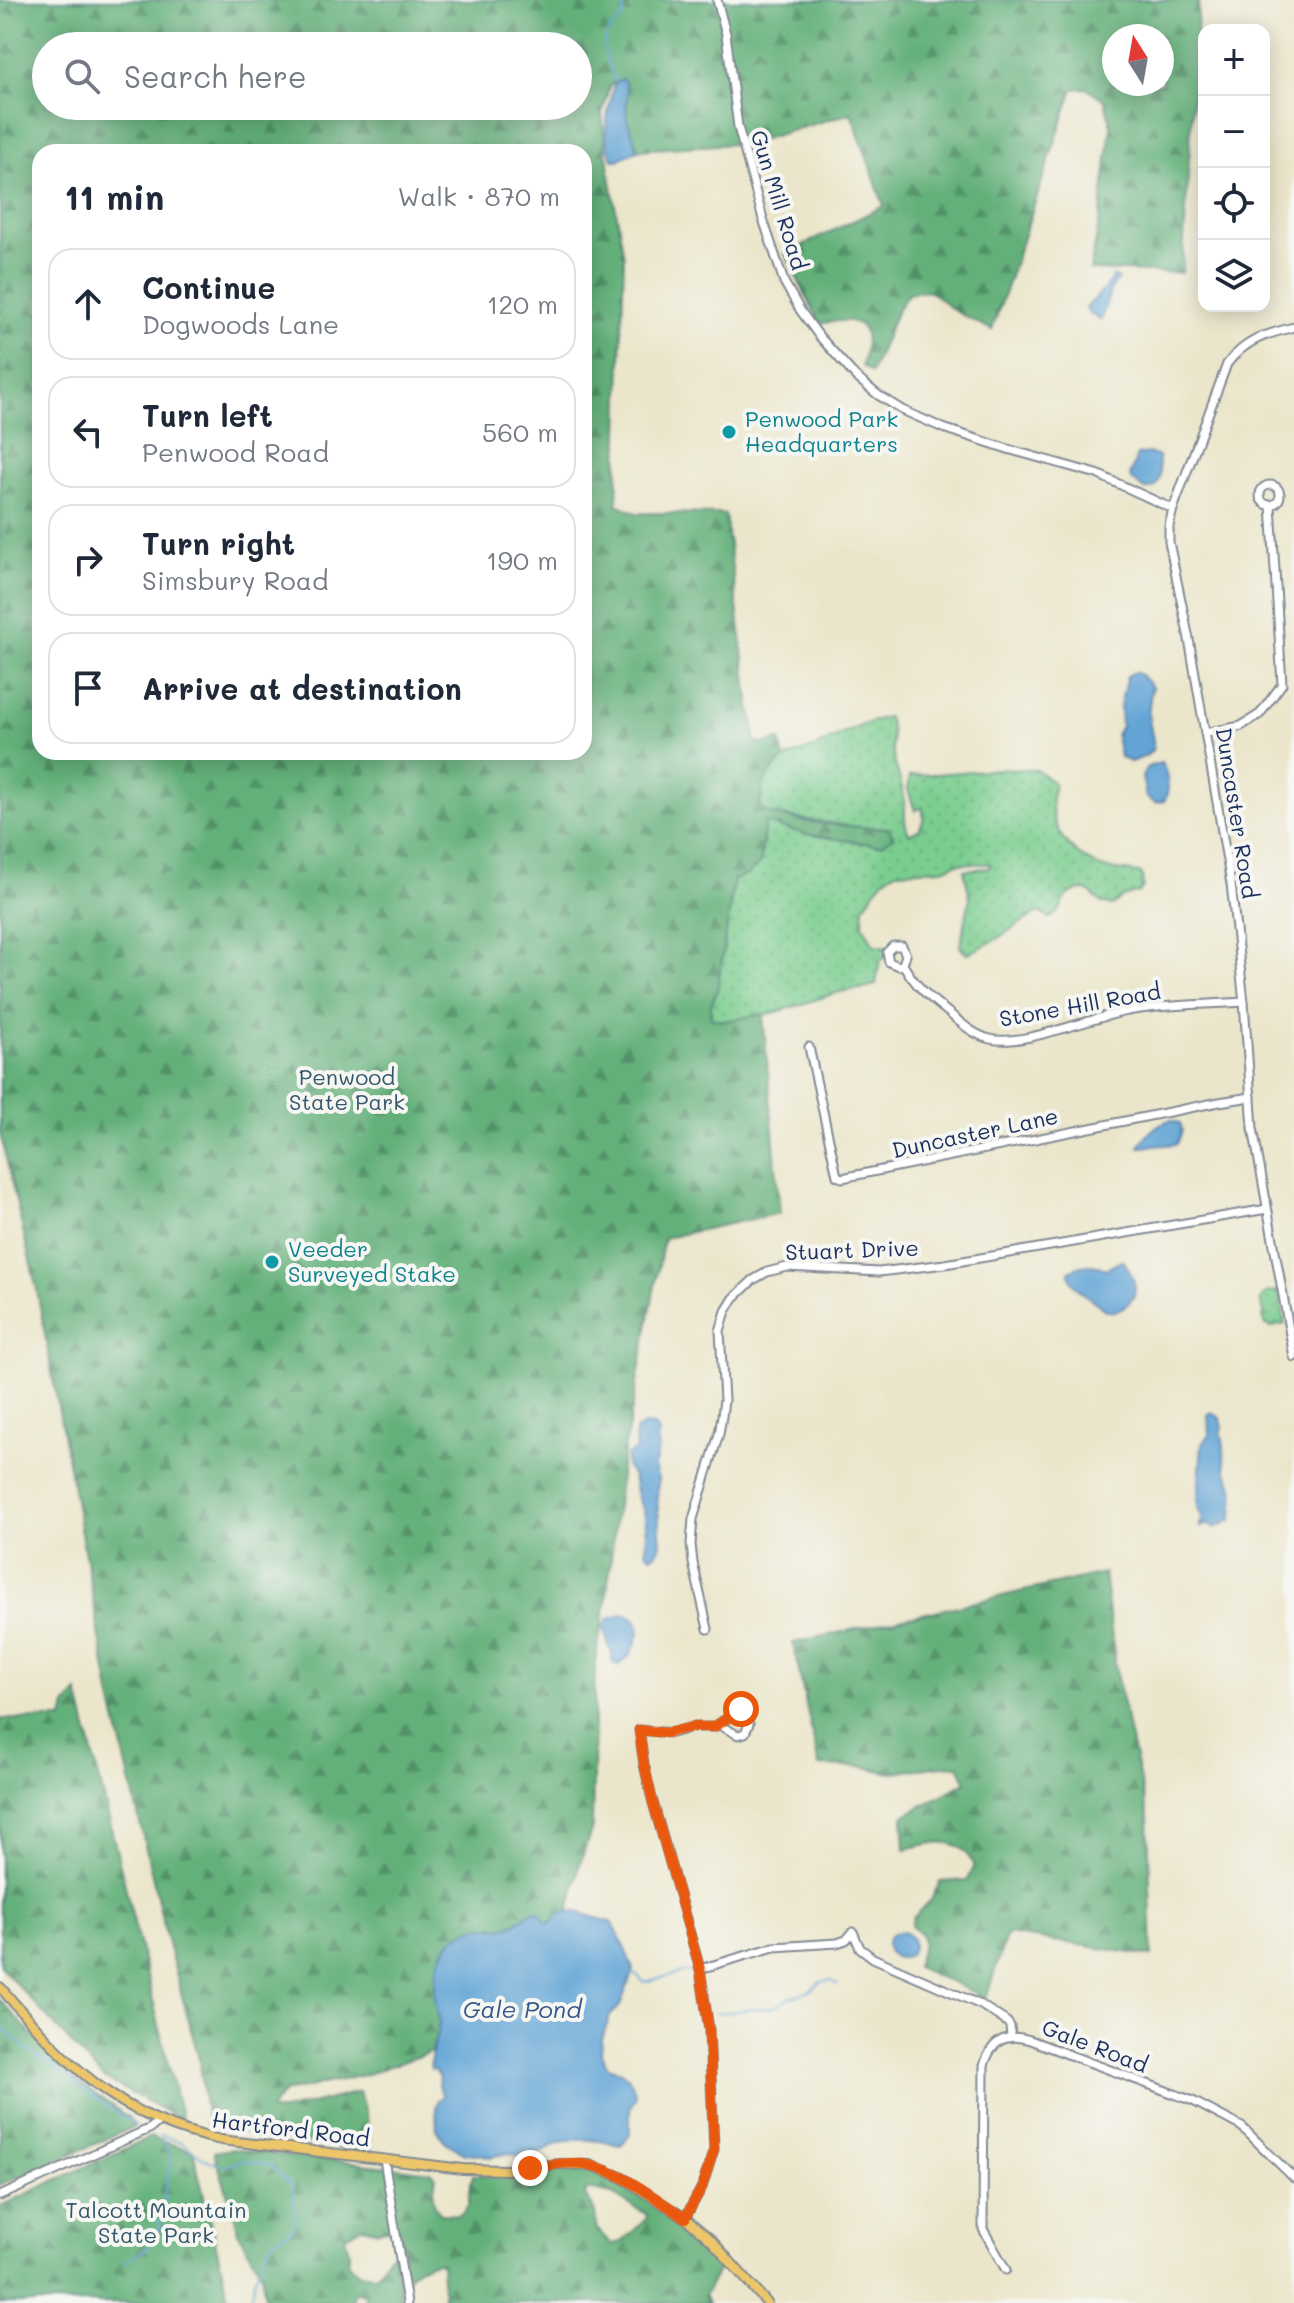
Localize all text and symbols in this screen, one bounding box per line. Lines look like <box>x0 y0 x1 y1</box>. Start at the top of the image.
north arrow <box>1102 24 1174 96</box>
map controls <box>1198 24 1270 312</box>
button: + <box>1198 24 1270 96</box>
search box <box>32 32 592 120</box>
icon: search <box>60 54 104 98</box>
text: Search here <box>124 56 307 96</box>
button: − <box>1198 96 1270 168</box>
street label: Gun Mill Road <box>744 126 815 273</box>
button: locate <box>1198 168 1270 240</box>
text: 11 min <box>64 174 164 219</box>
text: Walk · 870 m <box>397 179 560 213</box>
button: layers <box>1198 240 1270 312</box>
text: Continue <box>142 267 275 307</box>
icon: ahead <box>66 282 110 326</box>
text: 120 m <box>487 287 558 321</box>
text: Dogwoods Lane <box>142 307 339 341</box>
text: Turn left <box>142 395 273 435</box>
place label: Penwood Park Headquarters <box>745 404 898 458</box>
icon: left <box>66 410 110 454</box>
text: 560 m <box>482 415 558 449</box>
marker: Penwood Park Headquarters <box>720 423 738 441</box>
text: Penwood Road <box>142 435 329 469</box>
text: Turn right <box>142 523 295 563</box>
icon: right <box>66 538 110 582</box>
text: 190 m <box>486 543 558 577</box>
text: Simsbury Road <box>142 563 328 597</box>
icon: arrive <box>66 666 110 710</box>
text: Arrive at destination <box>142 668 462 708</box>
street label: Duncaster Road <box>1210 725 1265 901</box>
street label: Stone Hill Road <box>997 976 1163 1033</box>
park label: Penwood State Park <box>289 1062 405 1116</box>
street label: Duncaster Lane <box>889 1101 1061 1164</box>
street label: Stuart Drive <box>785 1233 919 1266</box>
place label: Veeder Surveyed Stake <box>288 1234 456 1288</box>
marker: Veeder Surveyed Stake <box>263 1253 281 1271</box>
route start <box>723 1691 759 1727</box>
water label: Gale Pond <box>463 1993 583 2024</box>
street label: Gale Road <box>1038 2012 1152 2079</box>
street label: Hartford Road <box>211 2104 372 2153</box>
route end <box>512 2150 548 2186</box>
park label: Talcott Mountain State Park <box>66 2195 246 2249</box>

